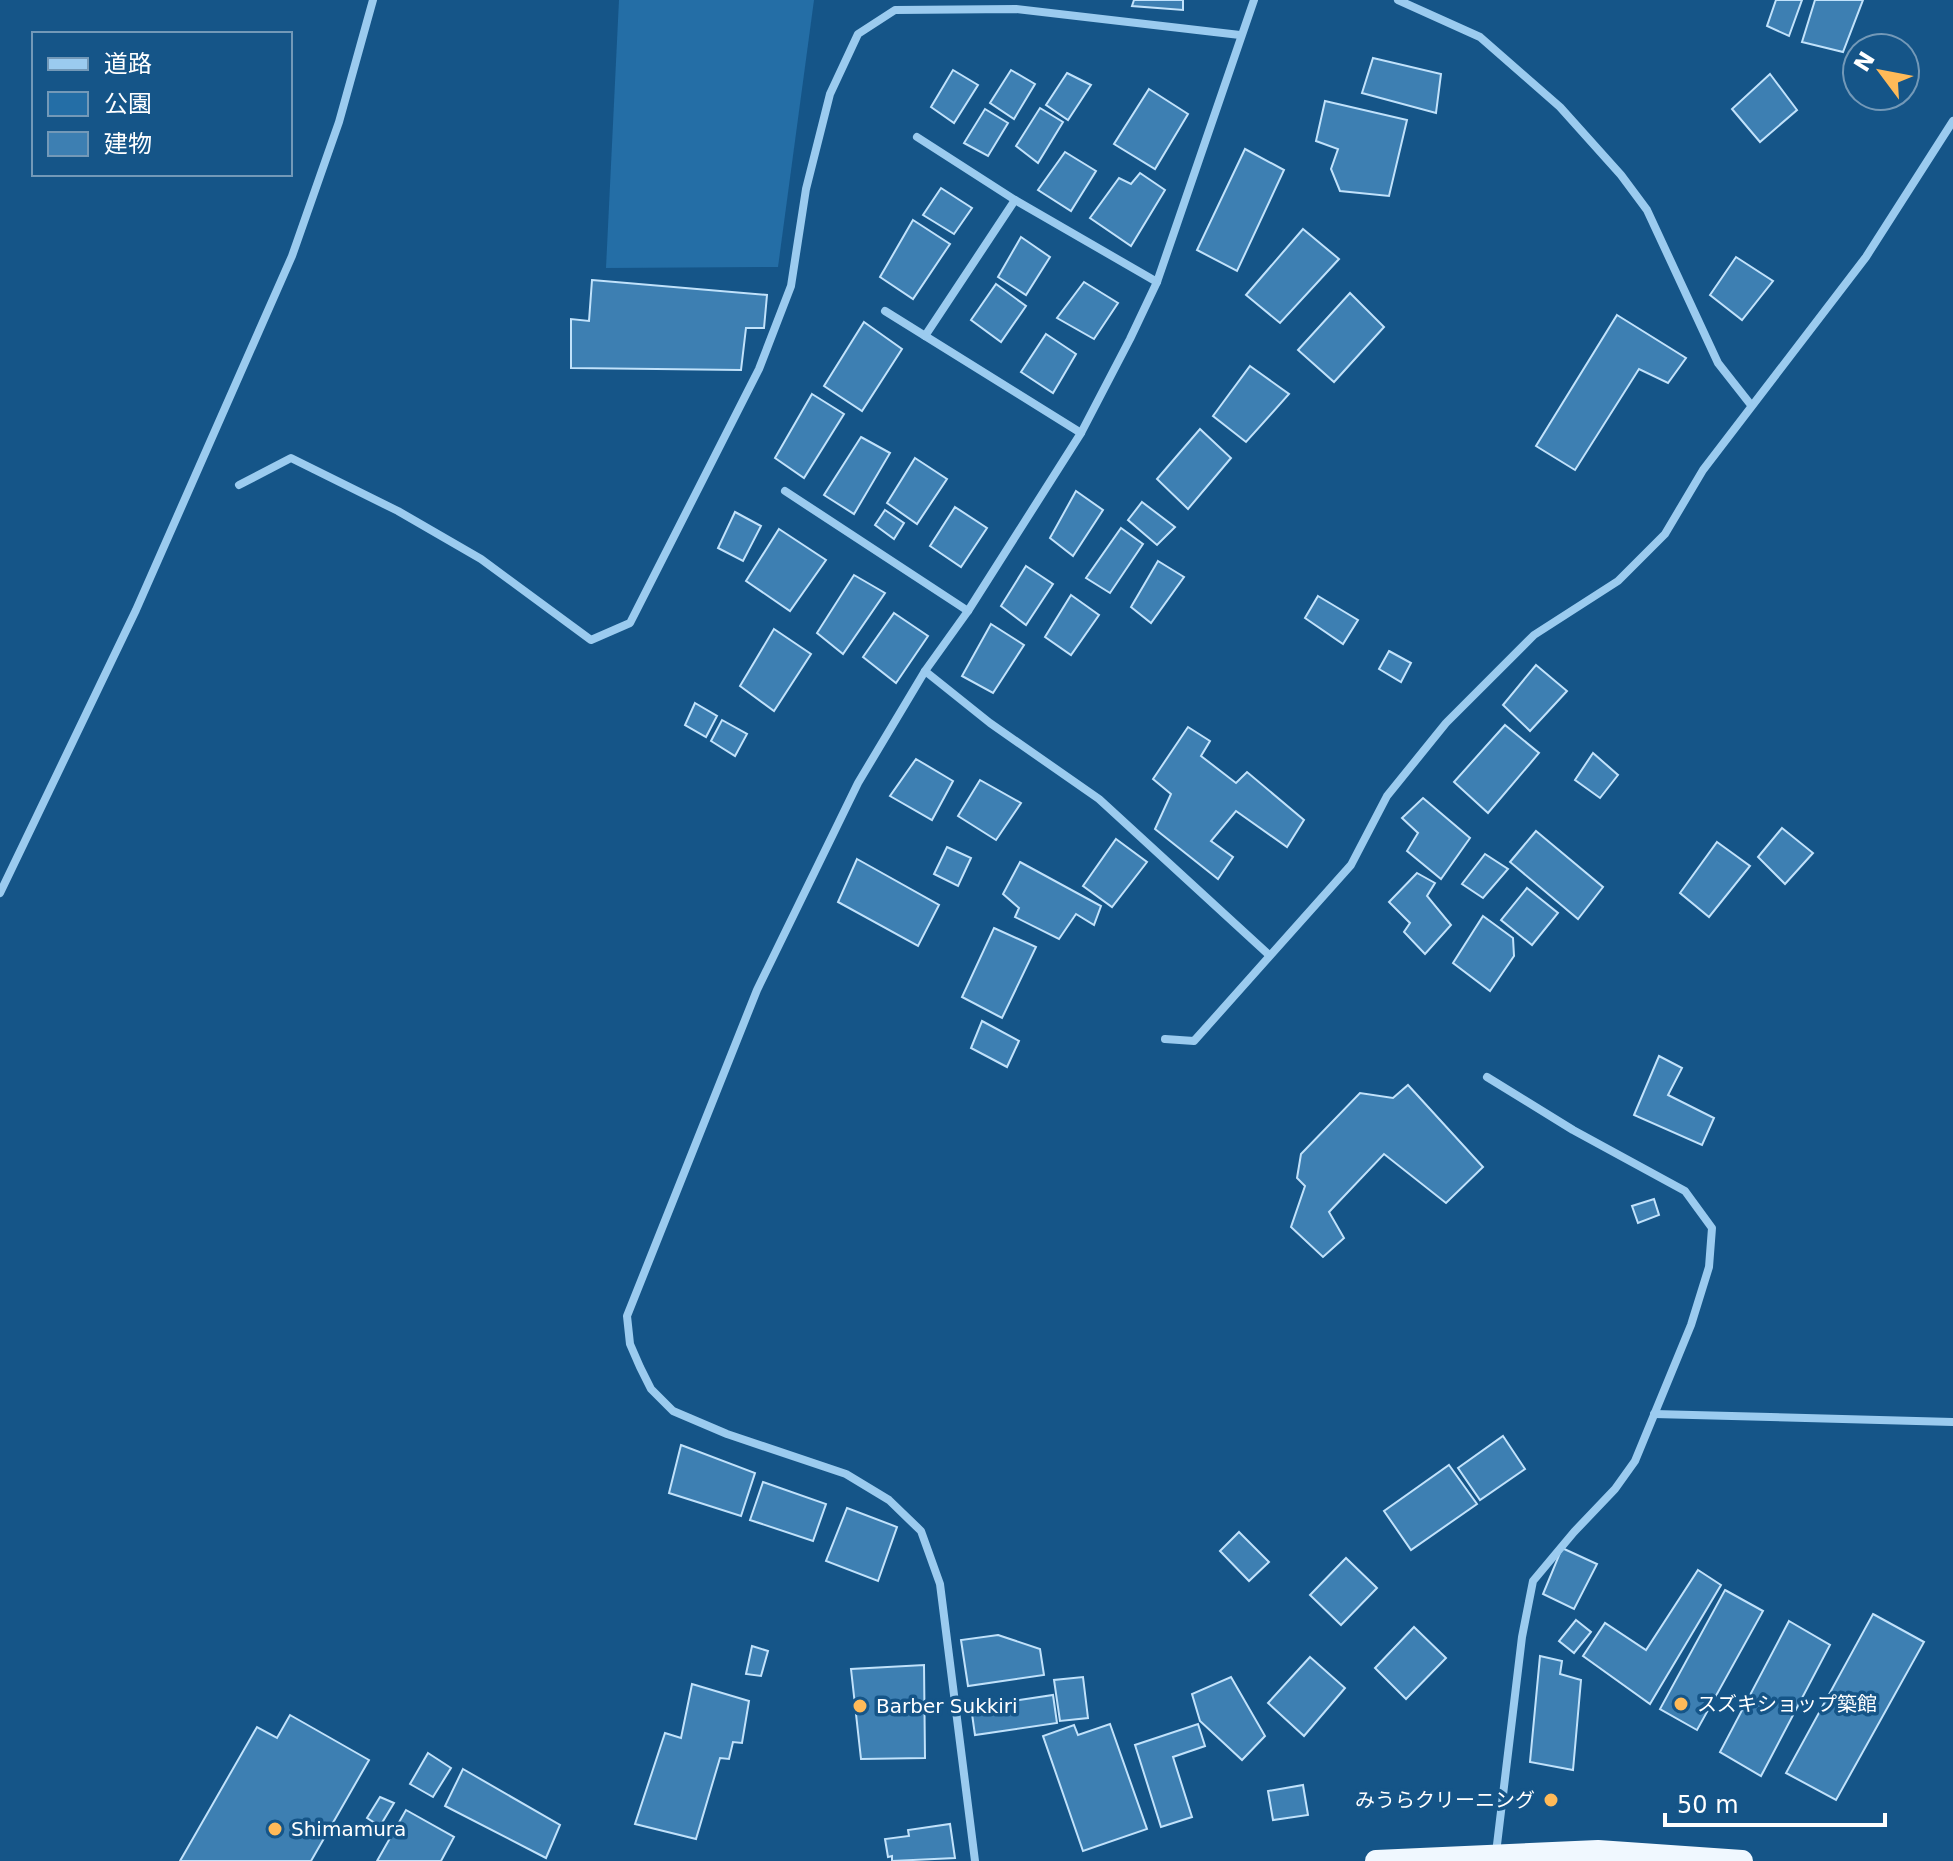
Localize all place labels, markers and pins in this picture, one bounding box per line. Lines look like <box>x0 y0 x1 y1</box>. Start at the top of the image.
place label: スズキショップ築館 <box>1697 1692 1877 1716</box>
place label: Barber Sukkiri <box>876 1694 1018 1718</box>
marker: スズキショップ築館 <box>1672 1695 1690 1713</box>
marker: Barber Sukkiri <box>851 1697 869 1715</box>
place label: みうらクリーニング <box>1355 1788 1535 1812</box>
marker: みうらクリーニング <box>1542 1791 1560 1809</box>
place label: Shimamura <box>291 1817 406 1841</box>
marker: Shimamura <box>266 1820 284 1838</box>

